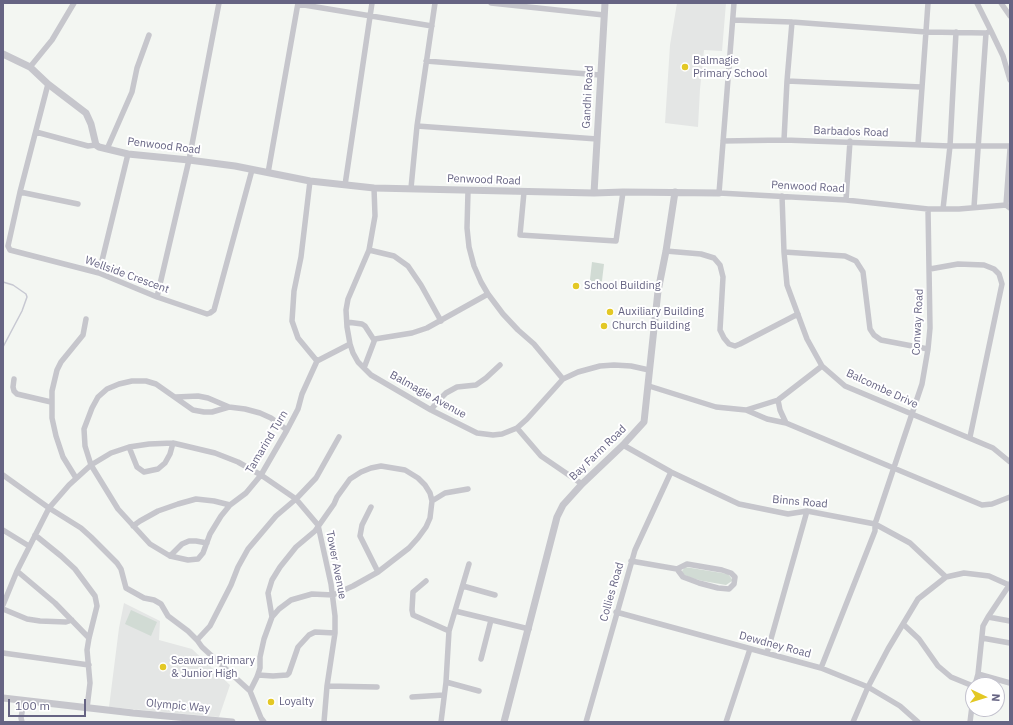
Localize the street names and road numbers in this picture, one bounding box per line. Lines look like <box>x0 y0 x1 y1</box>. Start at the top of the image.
street label: Gandhi Road <box>580 65 596 129</box>
street label: Barbados Road <box>813 124 889 140</box>
street label: Penwood Road <box>127 135 201 157</box>
street label: Penwood Road <box>447 172 521 188</box>
street label: Penwood Road <box>771 178 845 196</box>
street label: Wellside Crescent <box>83 254 171 296</box>
street label: Conway Road <box>910 288 926 356</box>
street label: Balcombe Drive <box>844 367 920 411</box>
street label: Balmagie Avenue <box>387 369 469 421</box>
street label: Tamarind Turn <box>243 408 291 476</box>
street label: Bay Farm Road <box>567 422 629 484</box>
street label: Binns Road <box>772 493 828 511</box>
street label: Tower Avenue <box>323 530 349 600</box>
street label: Collies Road <box>597 561 627 623</box>
street label: Dewdney Road <box>738 629 812 661</box>
street label: Olympic Way <box>146 697 210 715</box>

